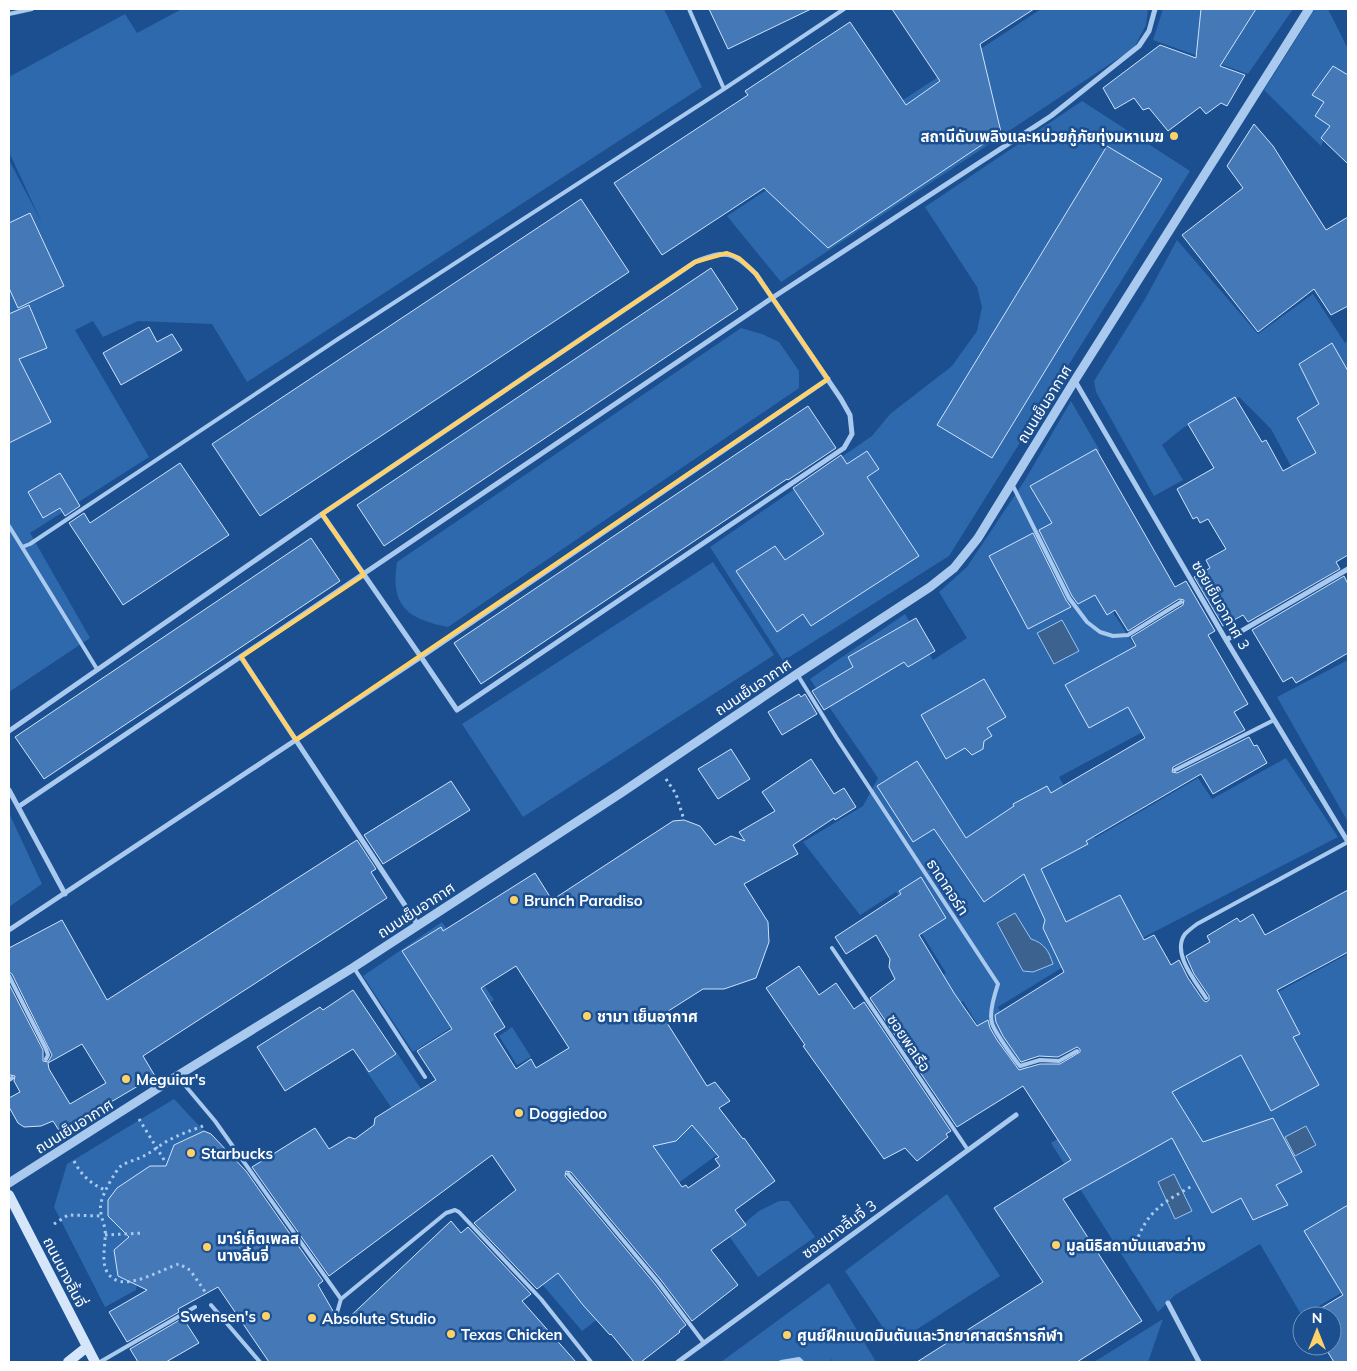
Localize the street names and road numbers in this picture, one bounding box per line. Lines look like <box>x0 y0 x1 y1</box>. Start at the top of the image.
street label: ถนนเย็นอากาศ <box>1012 361 1076 447</box>
street label: ซอยเย็นอากาศ 3 <box>1188 557 1254 653</box>
street label: ถนนเย็นอากาศ <box>711 654 795 720</box>
street label: ธาดาคอร์ท <box>923 855 973 919</box>
street label: ถนนเย็นอากาศ <box>374 878 458 942</box>
street label: ซอยพลเรือ <box>883 1011 935 1075</box>
street label: ถนนเย็นอากาศ <box>31 1094 117 1158</box>
street label: ซอยนางลิ้นจี่ 3 <box>797 1195 880 1263</box>
street label: ถนนนางลิ้นจี่ <box>39 1233 92 1310</box>

